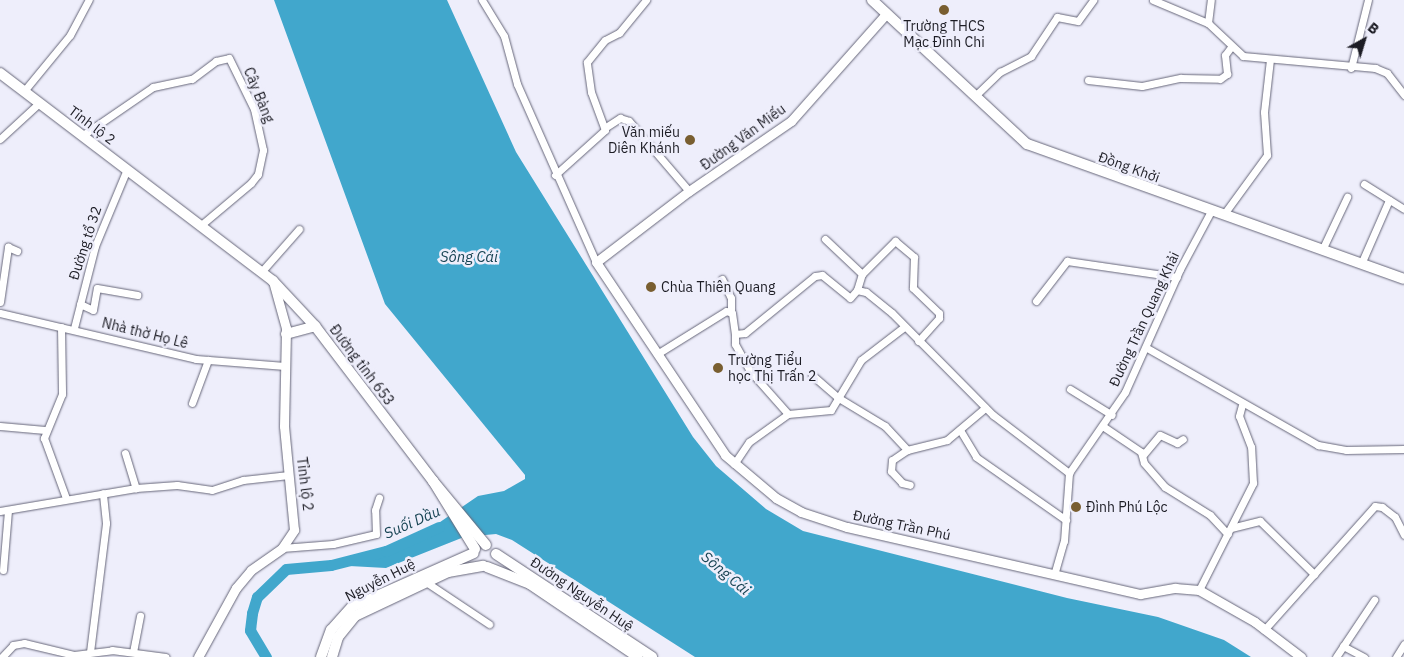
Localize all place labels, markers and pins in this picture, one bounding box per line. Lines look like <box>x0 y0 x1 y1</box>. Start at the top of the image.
marker: Trường THCS Mạc Đĩnh Chi <box>938 4 950 16</box>
place label: Trường THCS Mạc Đĩnh Chi <box>903 18 985 50</box>
place label: Văn miếu Diên Khánh <box>608 124 680 156</box>
marker: Văn miếu Diên Khánh <box>684 134 696 146</box>
place label: Chùa Thiên Quang <box>661 279 775 295</box>
marker: Chùa Thiên Quang <box>645 281 657 293</box>
place label: Trường Tiểu học Thị Trấn 2 <box>728 352 816 384</box>
marker: Trường Tiểu học Thị Trấn 2 <box>712 362 724 374</box>
place label: Đình Phú Lộc <box>1086 499 1168 515</box>
marker: Đình Phú Lộc <box>1070 501 1082 513</box>

